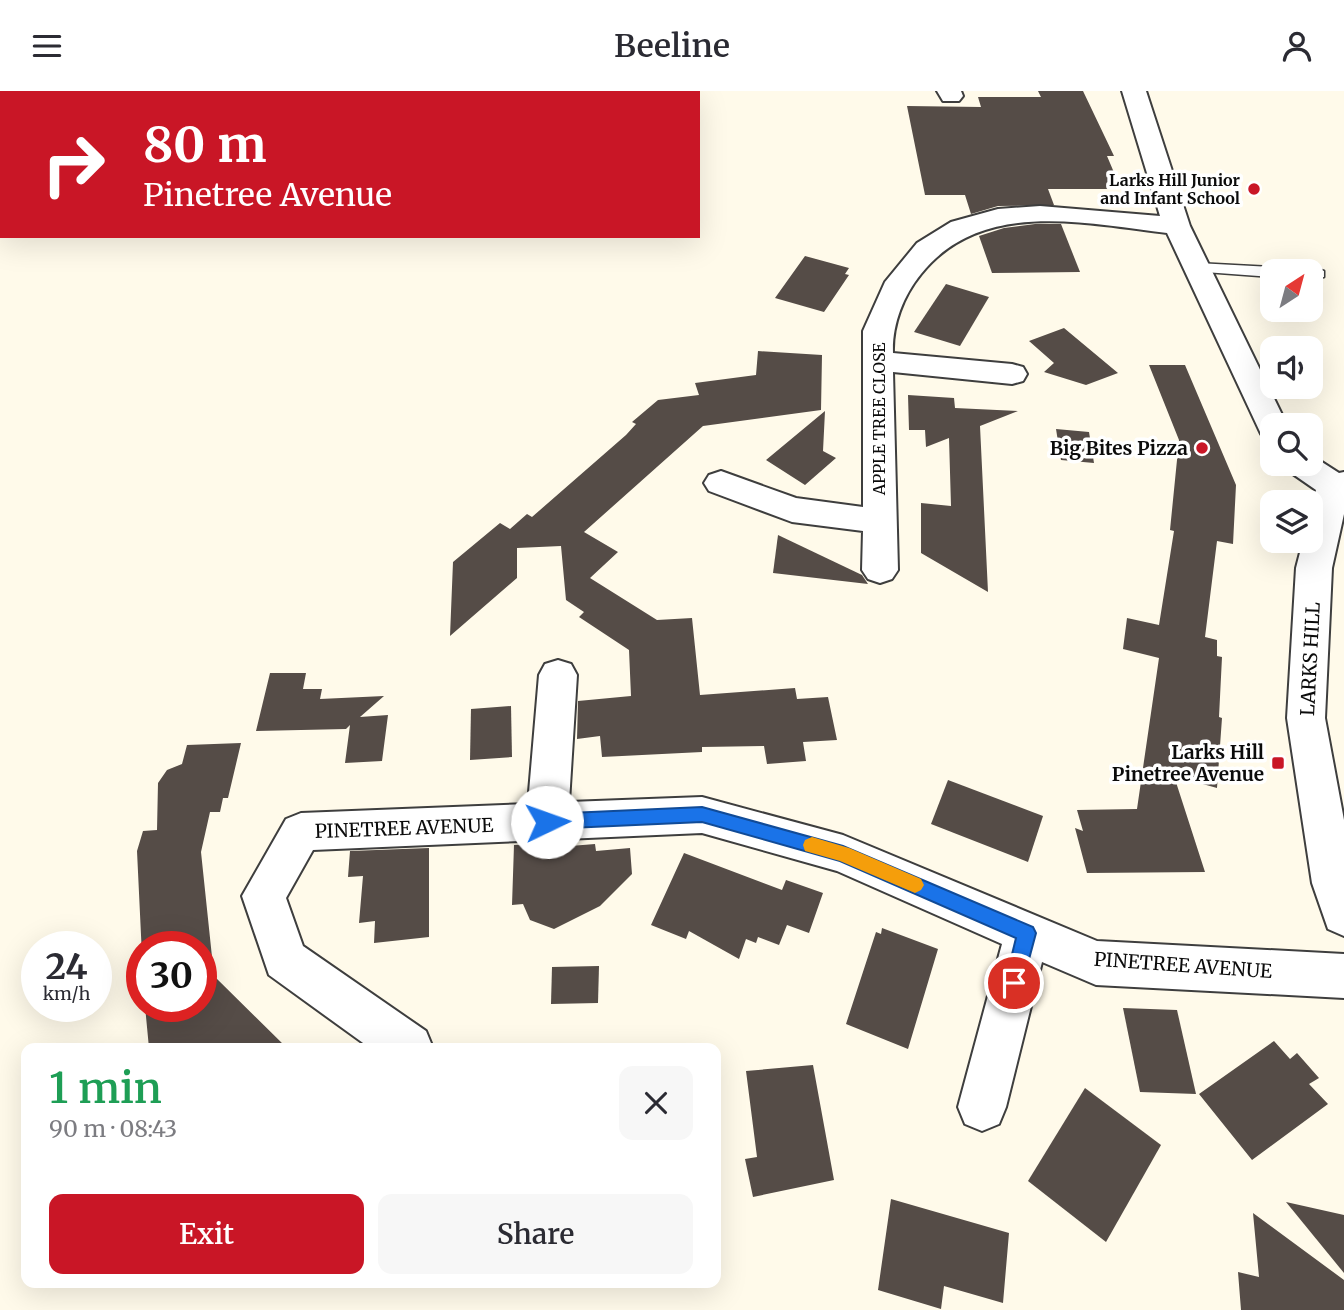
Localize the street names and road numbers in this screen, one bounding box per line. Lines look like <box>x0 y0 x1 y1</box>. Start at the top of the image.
street label: APPLE TREE CLOSE <box>869 342 889 496</box>
street label: LARKS HILL <box>1295 601 1325 717</box>
street label: PINETREE AVENUE <box>314 813 494 843</box>
street label: PINETREE AVENUE <box>1093 947 1273 983</box>

